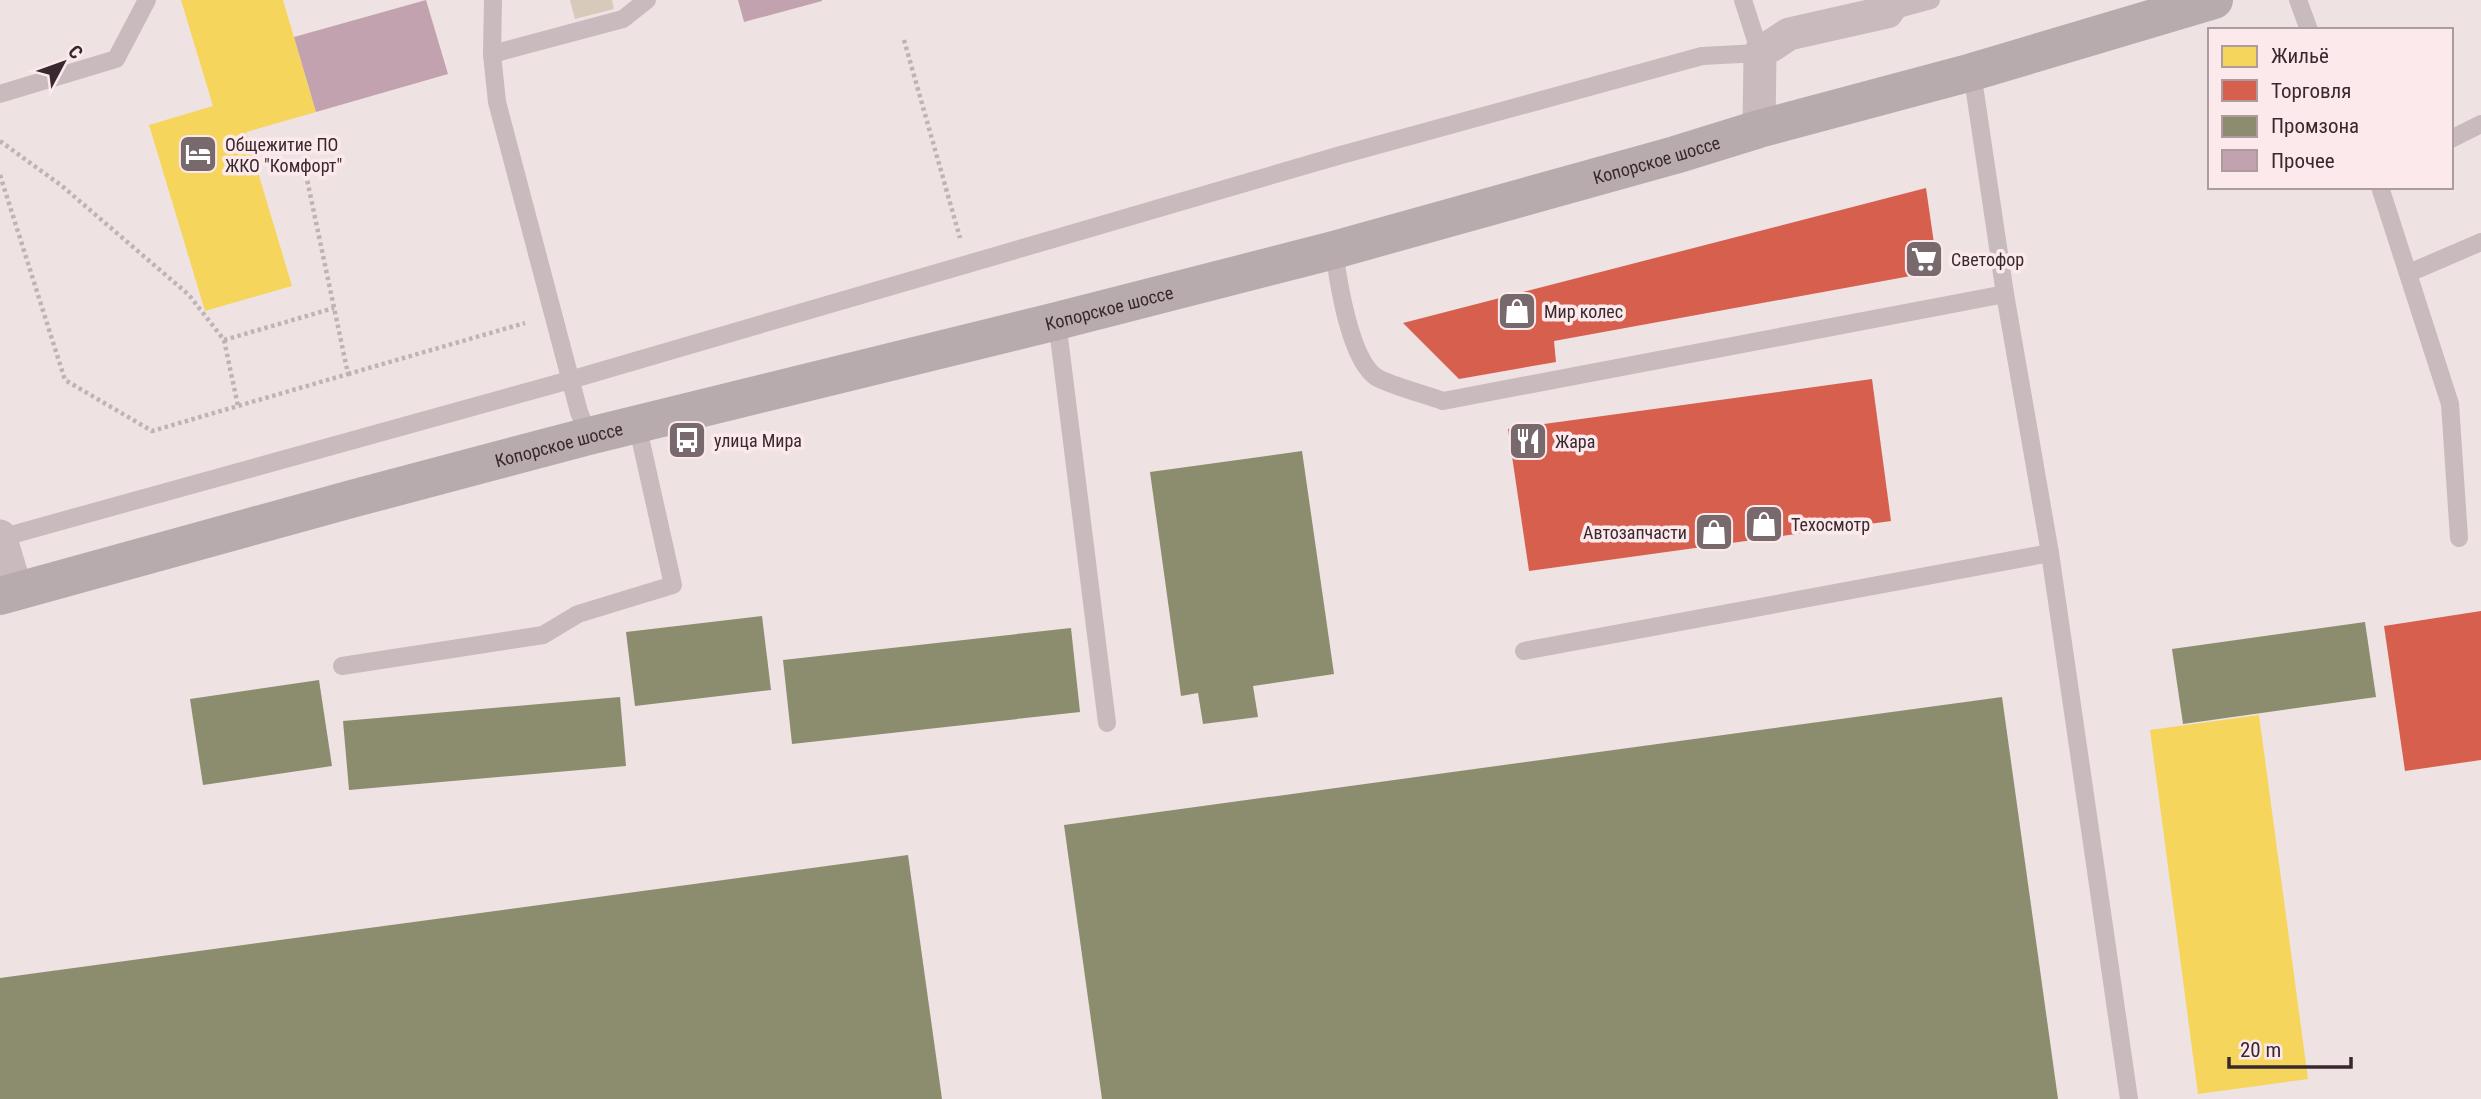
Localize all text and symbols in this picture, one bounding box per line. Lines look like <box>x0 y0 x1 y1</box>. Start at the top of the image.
north arrow <box>28 28 98 98</box>
legend <box>2208 28 2453 189</box>
text: С <box>63 41 88 64</box>
text: Жильё <box>2271 44 2329 68</box>
text: Торговля <box>2271 79 2351 103</box>
text: Промзона <box>2271 114 2359 138</box>
street label: Копорское шоссе <box>1590 131 1722 188</box>
hotel icon: Общежитие ПО ЖКО "Комфорт" <box>177 133 219 175</box>
place label: Общежитие ПО ЖКО "Комфорт" <box>225 134 342 176</box>
text: Прочее <box>2271 149 2335 173</box>
supermarket icon: Светофор <box>1903 238 1945 280</box>
place label: Светофор <box>1951 249 2024 270</box>
street label: Копорское шоссе <box>1043 281 1175 334</box>
shop icon: Мир колес <box>1496 290 1538 332</box>
place label: Мир колес <box>1544 301 1623 322</box>
street label: Копорское шоссе <box>493 418 625 471</box>
bus stop icon: улица Мира <box>666 419 708 461</box>
restaurant icon: Жара <box>1507 420 1549 462</box>
place label: улица Мира <box>714 430 802 451</box>
place label: Жара <box>1555 431 1595 452</box>
shop icon: Техосмотр <box>1743 503 1785 545</box>
shop icon: Автозапчасти <box>1693 511 1735 553</box>
place label: Техосмотр <box>1791 514 1870 535</box>
place label: Автозапчасти <box>1583 522 1687 543</box>
scale bar <box>2229 1026 2352 1070</box>
text: 20 m <box>2240 1038 2281 1062</box>

